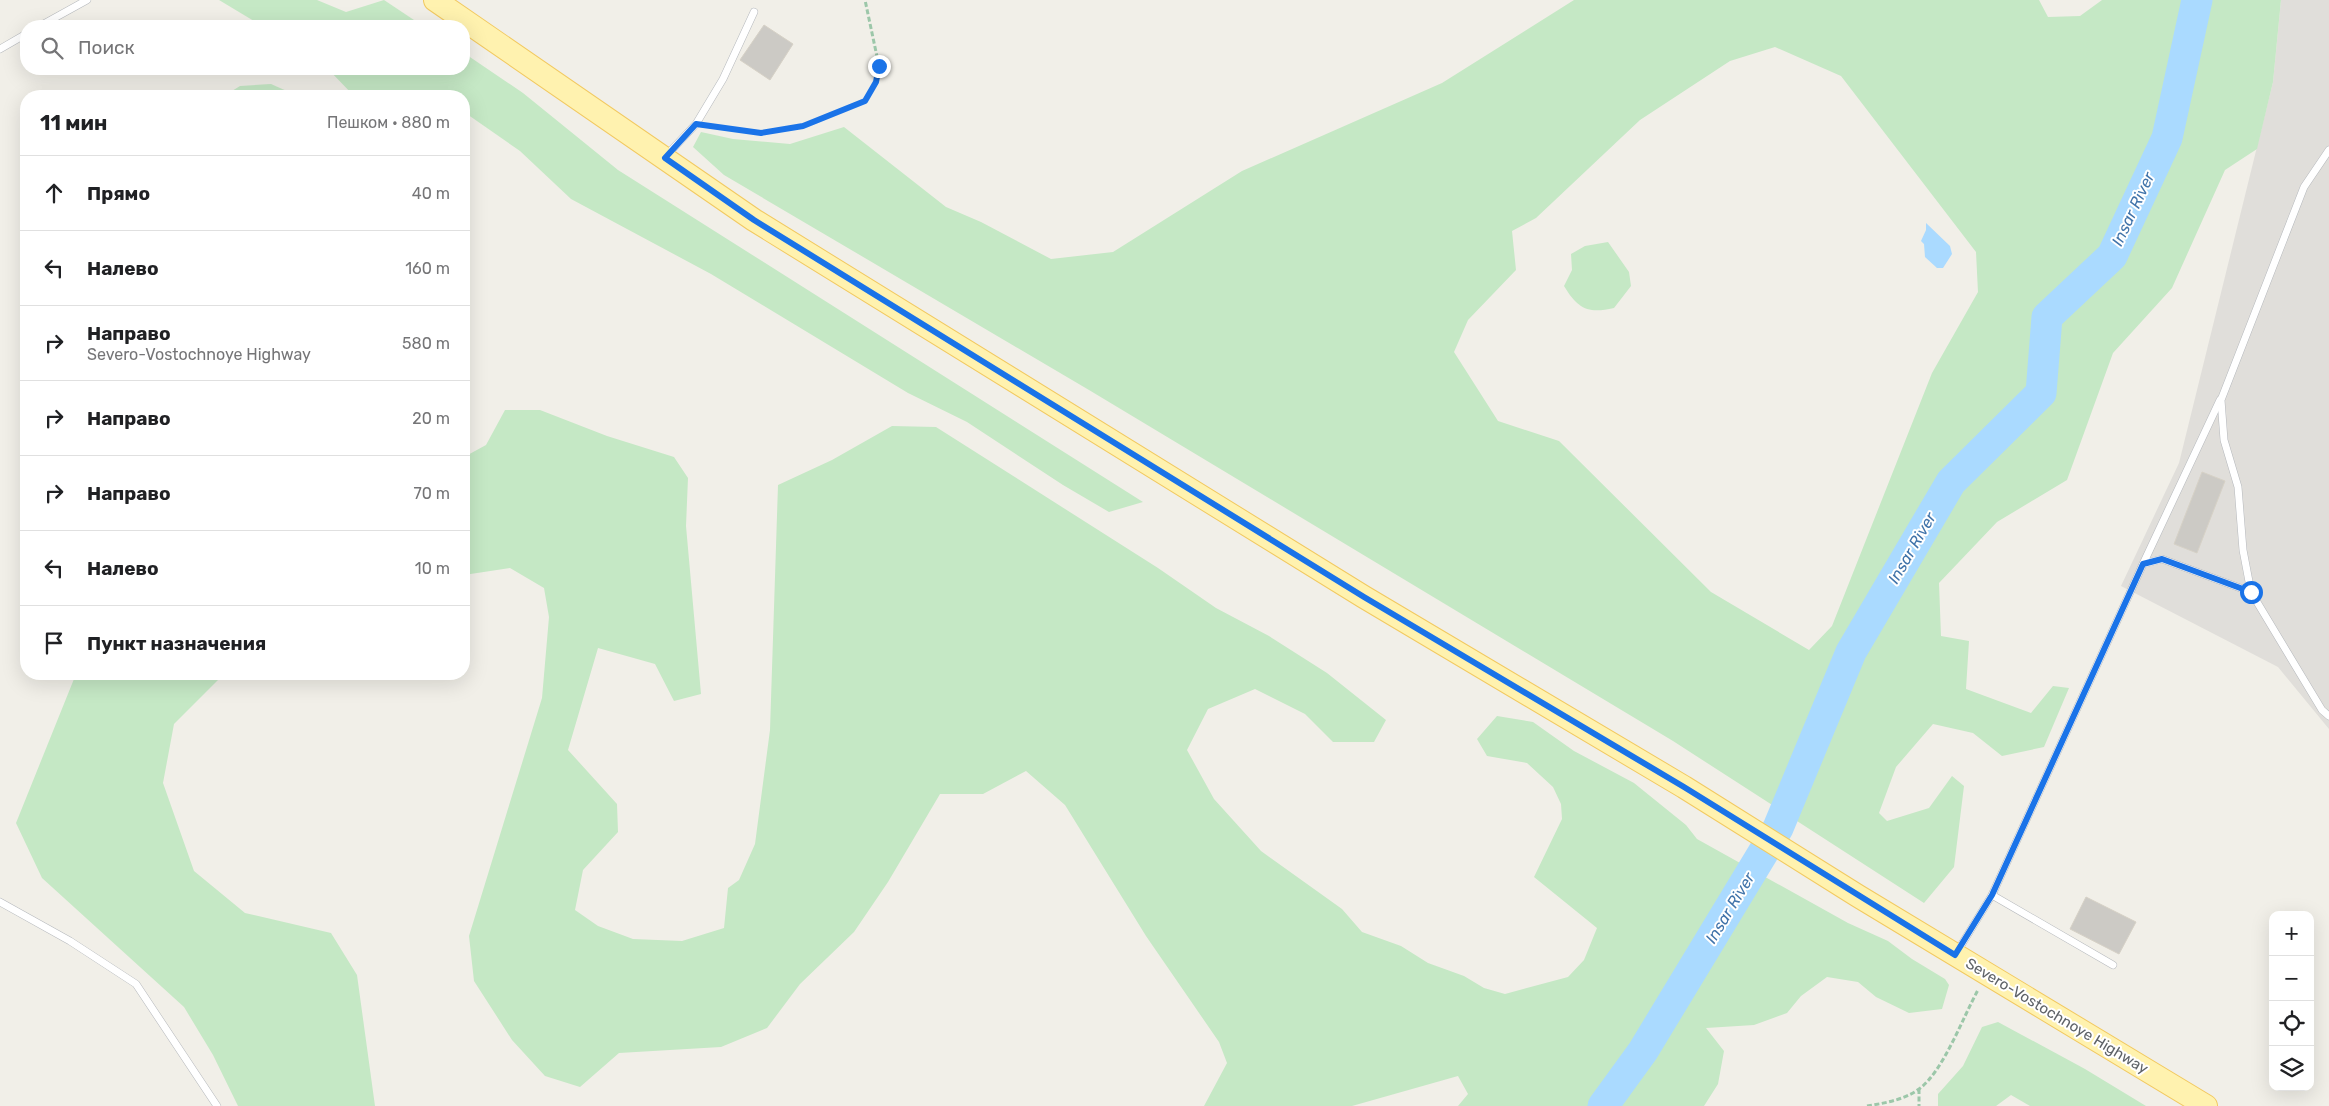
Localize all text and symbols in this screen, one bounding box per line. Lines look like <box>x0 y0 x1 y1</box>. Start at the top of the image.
search box <box>20 20 470 75</box>
icon: search <box>38 34 66 62</box>
text: Поиск <box>78 36 135 59</box>
route end <box>868 55 891 78</box>
text: 11 мин <box>40 110 107 135</box>
text: Пешком · 880 m <box>327 113 450 132</box>
water label: Insar River <box>2108 168 2159 249</box>
icon: ahead <box>40 179 68 207</box>
text: Прямо <box>87 182 150 205</box>
text: 40 m <box>412 184 450 203</box>
icon: left <box>40 254 68 282</box>
text: Налево <box>87 257 159 280</box>
text: 160 m <box>405 259 450 278</box>
text: Направо <box>87 322 171 345</box>
icon: right <box>40 329 68 357</box>
text: 580 m <box>402 334 450 353</box>
text: Severo-Vostochnoye Highway <box>87 345 311 364</box>
icon: right <box>40 404 68 432</box>
text: Направо <box>87 407 171 430</box>
text: 20 m <box>412 409 450 428</box>
icon: right <box>40 479 68 507</box>
text: Направо <box>87 482 171 505</box>
text: 70 m <box>413 484 450 503</box>
water label: Insar River <box>1884 508 1941 587</box>
icon: left <box>40 554 68 582</box>
text: Налево <box>87 557 159 580</box>
text: 10 m <box>415 559 450 578</box>
route start <box>2240 581 2263 604</box>
icon: arrive <box>40 629 68 657</box>
text: Пункт назначения <box>87 632 266 655</box>
water label: Insar River <box>1701 868 1759 947</box>
map controls <box>2269 911 2314 1091</box>
button: + <box>2269 911 2314 956</box>
street label: Severo-Vostochnoye Highway <box>1962 954 2152 1078</box>
button: − <box>2269 956 2314 1001</box>
button: locate <box>2269 1001 2314 1046</box>
button: layers <box>2269 1046 2314 1091</box>

